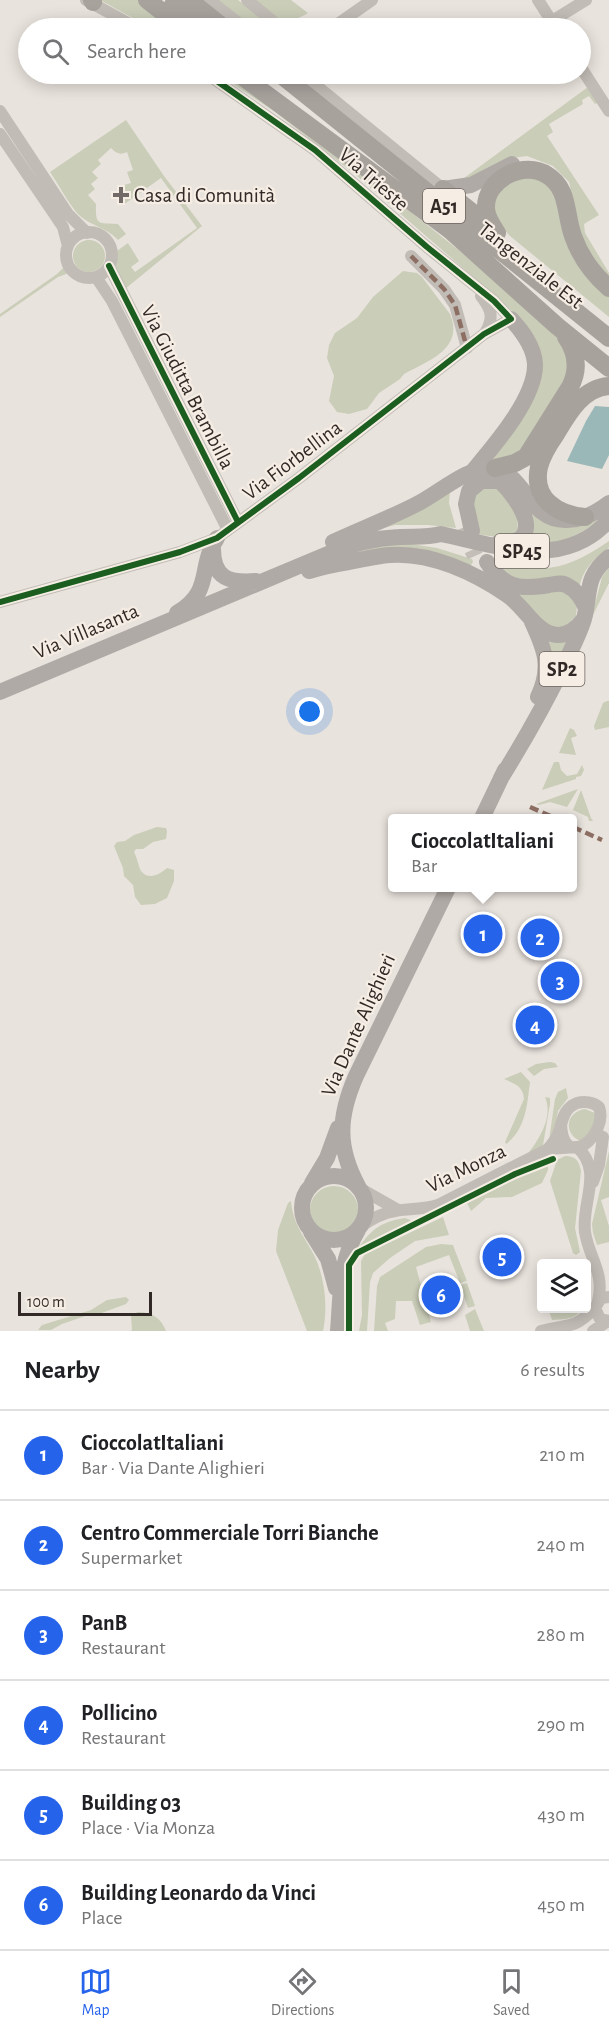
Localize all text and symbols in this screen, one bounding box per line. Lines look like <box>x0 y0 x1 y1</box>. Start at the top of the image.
search box <box>18 18 591 84</box>
icon: search <box>39 35 72 68</box>
text: Search here <box>87 40 186 62</box>
street label: Via Trieste <box>335 144 412 215</box>
place label: Casa di Comunità <box>134 185 276 206</box>
marker: Casa di Comunità <box>112 186 130 204</box>
road number: A51 <box>423 189 465 223</box>
street label: Tangenziale Est <box>474 218 587 313</box>
street label: Via Giuditta Brambilla <box>137 302 238 473</box>
street label: Via Fiorbellina <box>239 416 346 504</box>
road number: SP45 <box>495 534 549 568</box>
street label: Via Villasanta <box>31 600 142 663</box>
road number: SP2 <box>540 652 584 686</box>
your location <box>295 697 324 726</box>
popup <box>388 814 577 892</box>
text: CioccolatItaliani <box>411 830 554 852</box>
text: Bar <box>411 856 437 876</box>
pin: 1 <box>464 912 502 956</box>
pin: 2 <box>520 916 560 960</box>
street label: Via Dante Alighieri <box>318 951 399 1100</box>
pin: 3 <box>540 958 580 1004</box>
pin: 4 <box>516 1002 554 1048</box>
street label: Via Monza <box>423 1140 510 1197</box>
pin: 5 <box>482 1234 522 1280</box>
map controls <box>537 1259 591 1313</box>
button: layers <box>537 1259 591 1313</box>
pin: 6 <box>422 1272 460 1318</box>
scale bar <box>18 1289 152 1316</box>
text: 100 m <box>27 1294 65 1310</box>
text: Nearby <box>24 1357 100 1383</box>
text: 6 results <box>520 1360 585 1380</box>
text: CioccolatItaliani <box>81 1432 224 1454</box>
text: 1 <box>40 1445 47 1465</box>
text: 210 m <box>539 1445 585 1465</box>
text: Bar · Via Dante Alighieri <box>81 1458 265 1478</box>
text: Centro Commerciale Torri Bianche <box>81 1522 379 1544</box>
text: 2 <box>39 1535 48 1555</box>
text: 240 m <box>536 1535 585 1555</box>
text: Supermarket <box>81 1548 182 1568</box>
text: PanB <box>81 1612 127 1634</box>
text: 3 <box>39 1625 48 1645</box>
text: 280 m <box>537 1625 585 1645</box>
text: Restaurant <box>81 1638 166 1658</box>
text: Pollicino <box>81 1702 157 1724</box>
text: 4 <box>38 1715 49 1735</box>
text: 290 m <box>537 1715 585 1735</box>
text: Restaurant <box>81 1728 166 1748</box>
text: Building 03 <box>81 1792 181 1814</box>
text: 5 <box>39 1805 48 1825</box>
text: 430 m <box>537 1805 585 1825</box>
text: Place · Via Monza <box>81 1818 215 1838</box>
text: Building Leonardo da Vinci <box>81 1882 316 1904</box>
text: 6 <box>39 1895 48 1915</box>
text: 450 m <box>537 1895 585 1915</box>
text: Place <box>81 1908 122 1928</box>
tab: Map <box>79 1965 112 2020</box>
tab: Directions <box>271 1965 335 2020</box>
tab: Saved <box>493 1965 530 2020</box>

